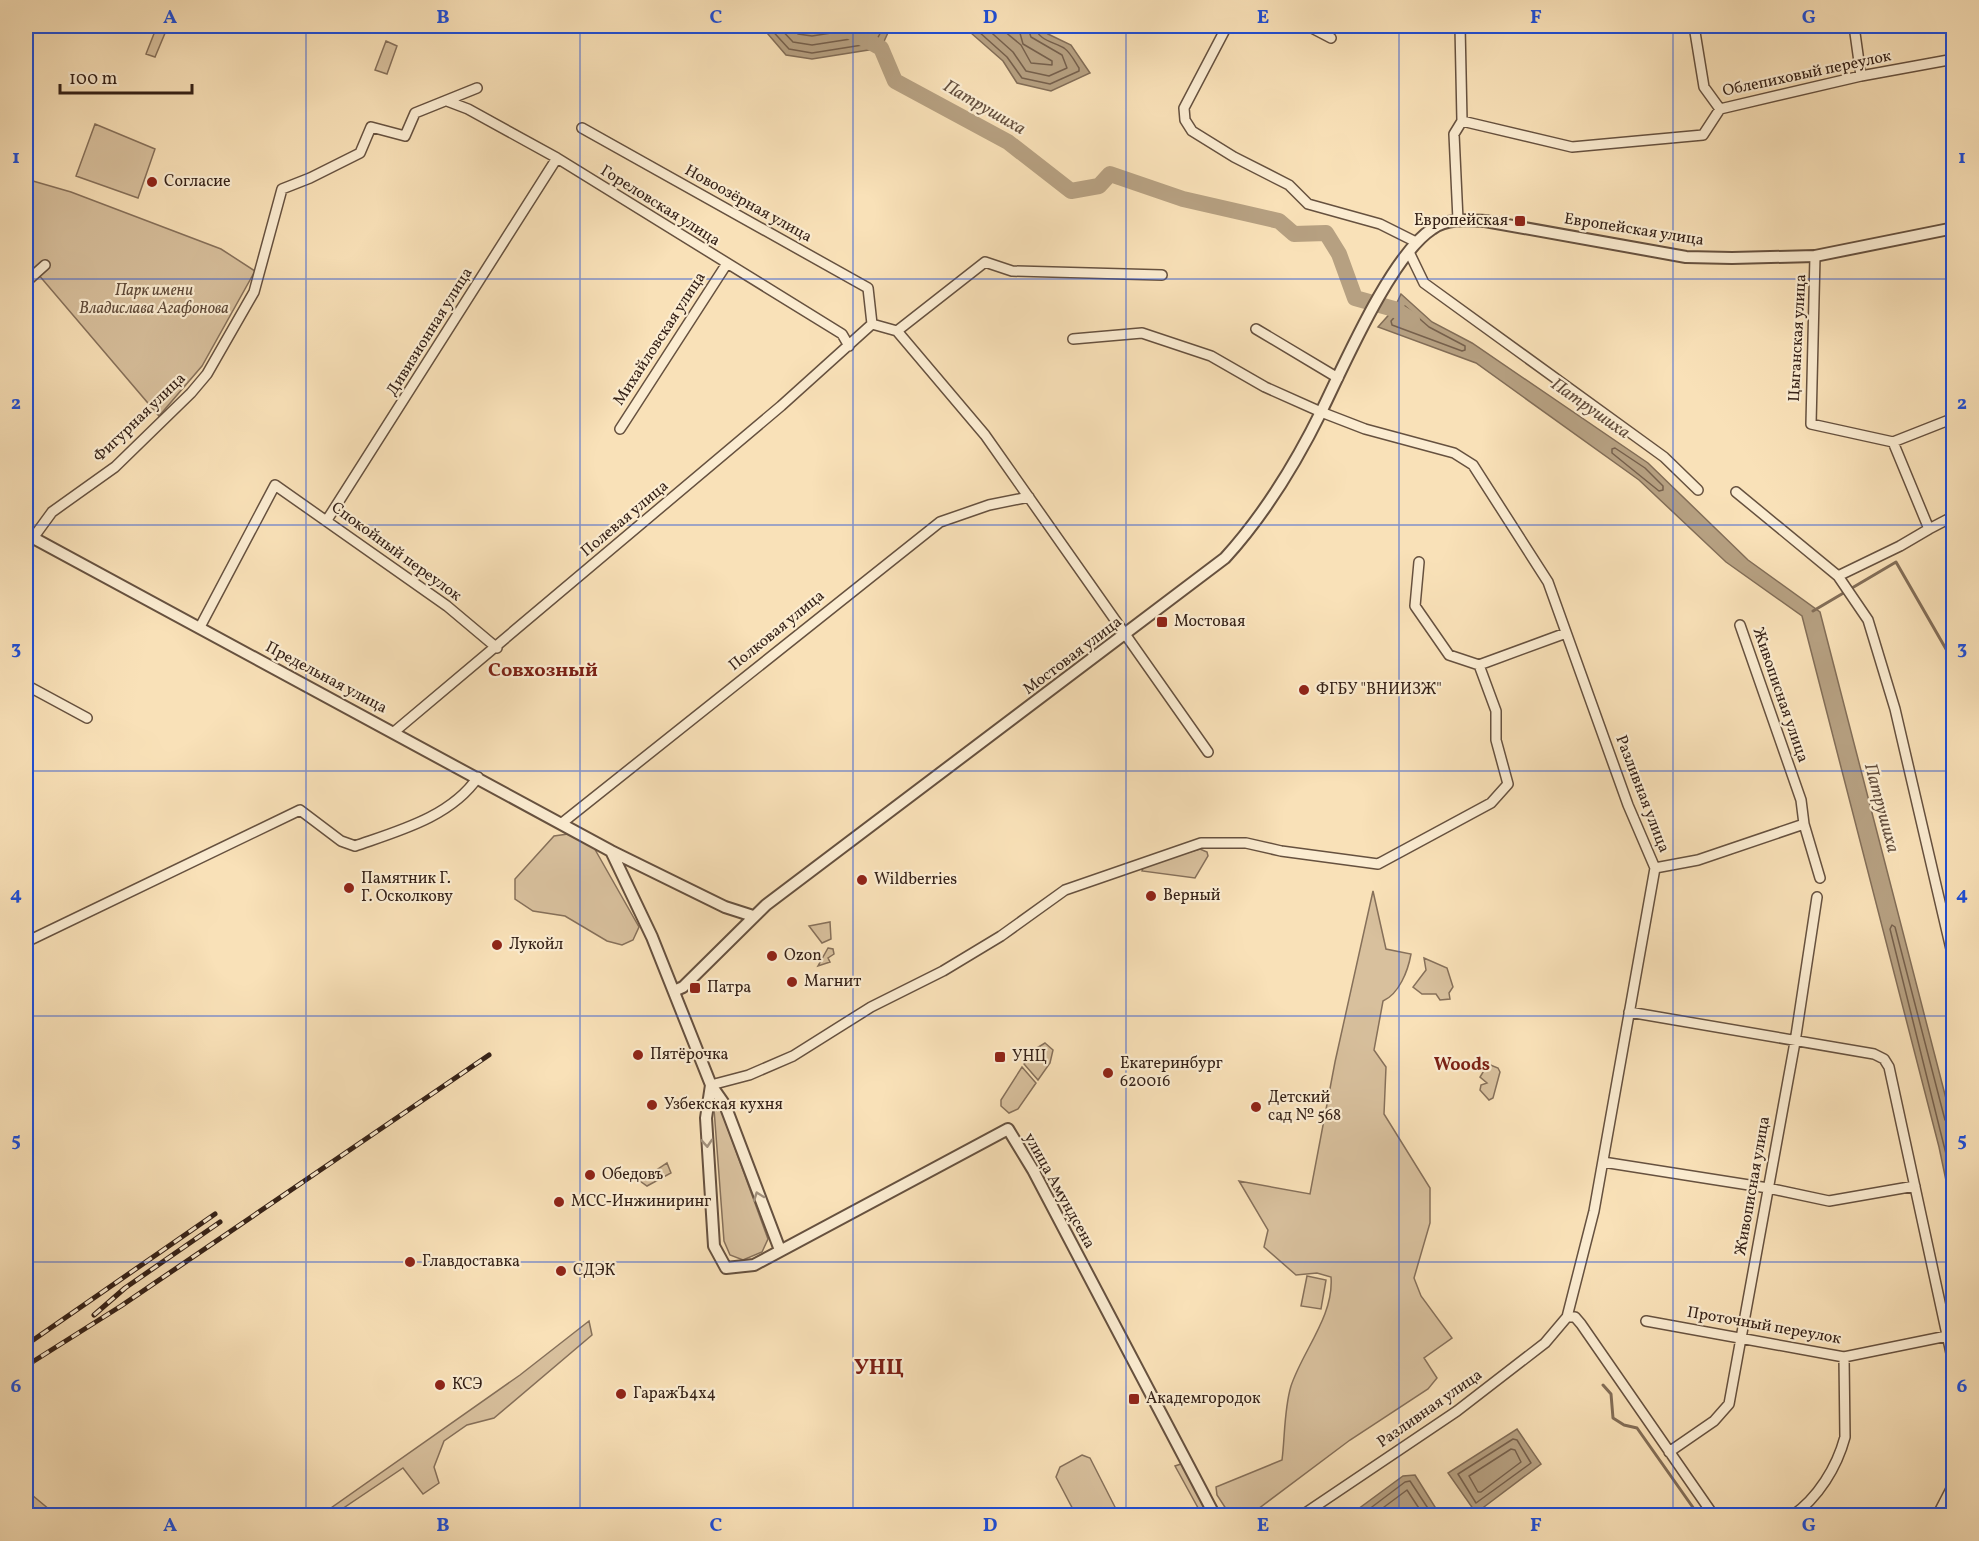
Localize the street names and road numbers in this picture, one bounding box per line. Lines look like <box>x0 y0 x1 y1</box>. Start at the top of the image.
street label: Облепиховый переулок <box>1721 45 1894 103</box>
street label: Гореловская улица <box>596 160 724 252</box>
street label: Новоозёрная улица <box>680 160 816 248</box>
street label: Европейская улица <box>1563 208 1706 252</box>
street label: Дивизионная улица <box>382 264 478 400</box>
street label: Михайловская улица <box>608 268 712 410</box>
street label: Цыганская улица <box>1784 274 1812 402</box>
street label: Фигурная улица <box>89 368 191 468</box>
street label: Полевая улица <box>576 476 674 562</box>
street label: Спокойный переулок <box>326 497 466 607</box>
street label: Полковая улица <box>724 585 830 677</box>
street label: Мостовая улица <box>1019 612 1127 700</box>
street label: Живописная улица <box>1747 625 1813 765</box>
street label: Предельная улица <box>261 637 391 719</box>
street label: Разливная улица <box>1609 732 1675 856</box>
street label: Живописная улица <box>1730 1114 1776 1258</box>
street label: улица Амундсена <box>1018 1129 1100 1253</box>
street label: Проточный переулок <box>1685 1302 1843 1350</box>
street label: Разливная улица <box>1373 1364 1487 1454</box>

